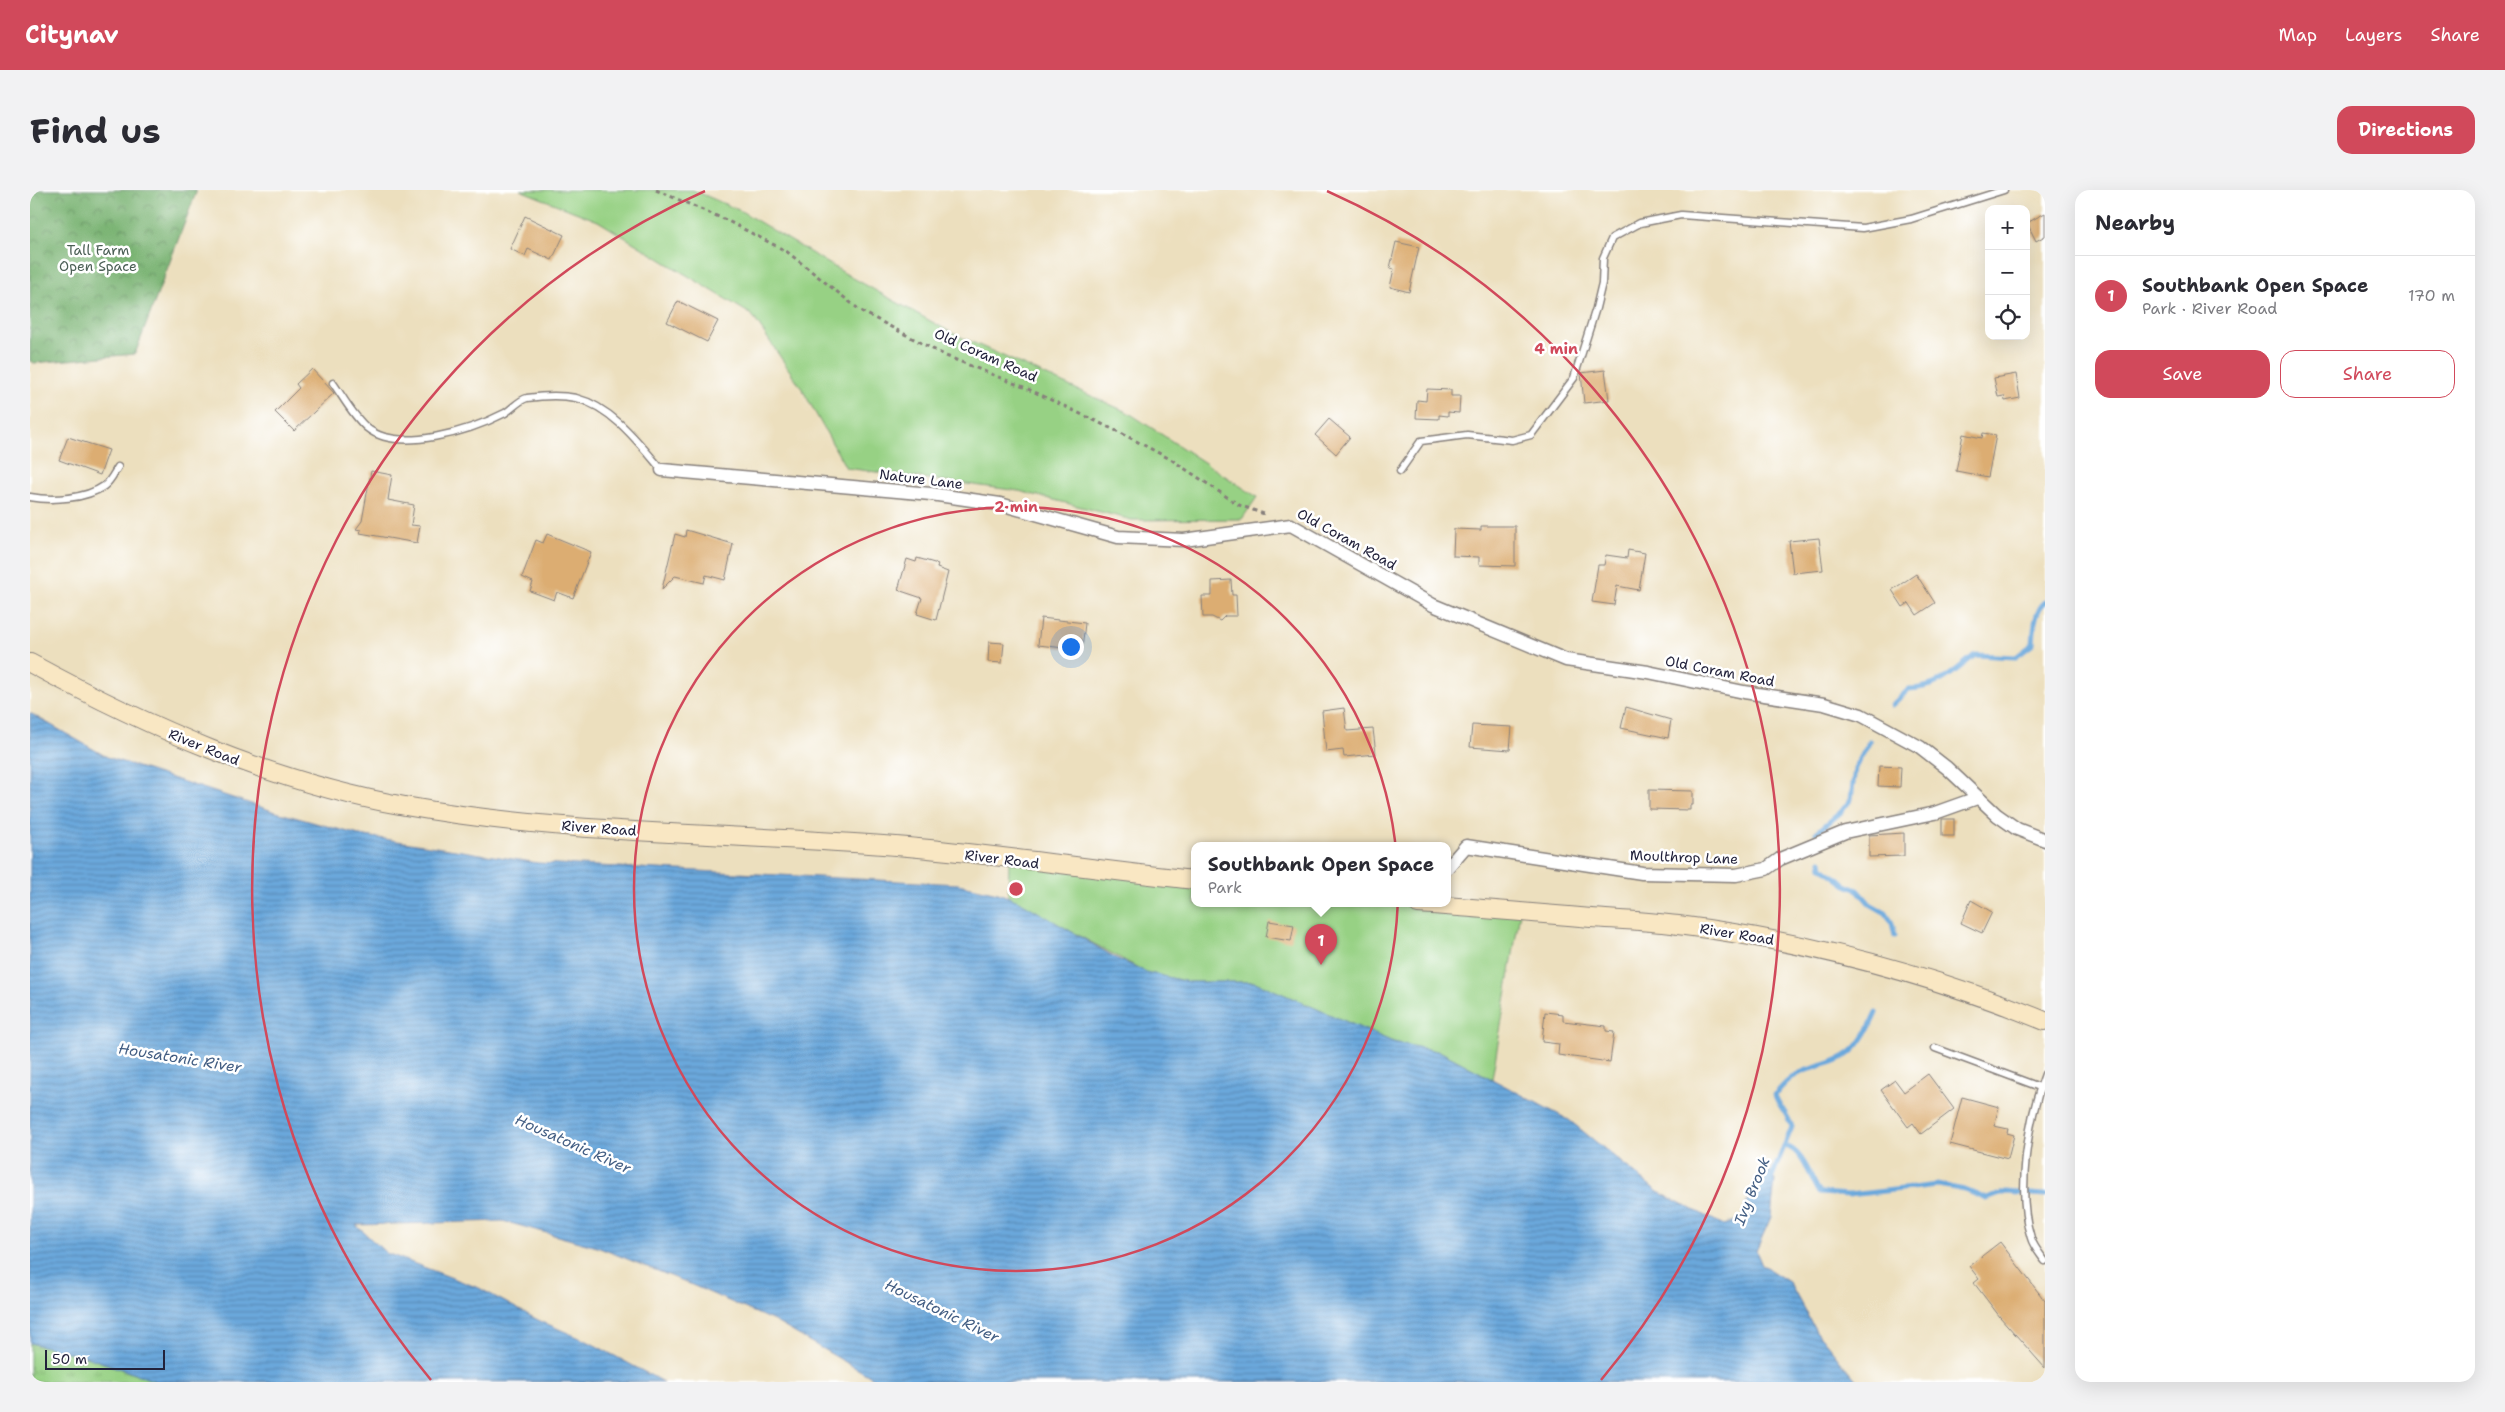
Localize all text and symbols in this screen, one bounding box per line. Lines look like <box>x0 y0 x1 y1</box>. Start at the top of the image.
text: Citynav <box>25 19 119 51</box>
text: Map <box>2279 23 2317 47</box>
text: Layers <box>2345 23 2402 47</box>
text: Share <box>2430 23 2480 47</box>
button: Directions <box>2337 106 2475 154</box>
text: Find us <box>30 107 161 154</box>
map controls <box>1985 205 2030 340</box>
button: + <box>1985 205 2030 250</box>
text: Nearby <box>2095 209 2175 237</box>
park label: Tall Farm Open Space <box>59 241 137 275</box>
button: − <box>1985 250 2030 295</box>
text: Southbank Open Space <box>2142 273 2368 298</box>
text: 1 <box>2107 285 2115 306</box>
text: 170 m <box>2408 285 2455 306</box>
button: locate <box>1985 295 2030 340</box>
text: Park · River Road <box>2142 298 2277 319</box>
street label: Old Coram Road <box>932 324 1040 386</box>
text: 4 min <box>1534 339 1578 359</box>
button: Save <box>2095 350 2270 398</box>
button: Share <box>2280 350 2455 398</box>
street label: Nature Lane <box>878 465 964 493</box>
text: 2 min <box>994 497 1038 517</box>
street label: Old Coram Road <box>1294 504 1400 574</box>
your location <box>1058 634 1084 660</box>
street label: Old Coram Road <box>1664 652 1776 690</box>
street label: River Road <box>166 725 242 769</box>
street label: River Road <box>561 816 637 840</box>
popup <box>1191 842 1451 907</box>
street label: River Road <box>964 846 1040 873</box>
street label: Moulthrop Lane <box>1630 846 1738 868</box>
text: Southbank Open Space <box>1208 852 1434 877</box>
text: Park <box>1208 877 1242 898</box>
centre of rings <box>1007 880 1025 898</box>
street label: River Road <box>1699 919 1776 949</box>
pin: 1 <box>1305 924 1337 965</box>
water label: Housatonic River <box>117 1038 244 1078</box>
water label: Housatonic River <box>512 1110 635 1179</box>
water label: Ivy Brook <box>1729 1154 1775 1229</box>
water label: Housatonic River <box>882 1275 1003 1348</box>
scale bar <box>45 1347 165 1370</box>
text: 50 m <box>52 1350 87 1368</box>

